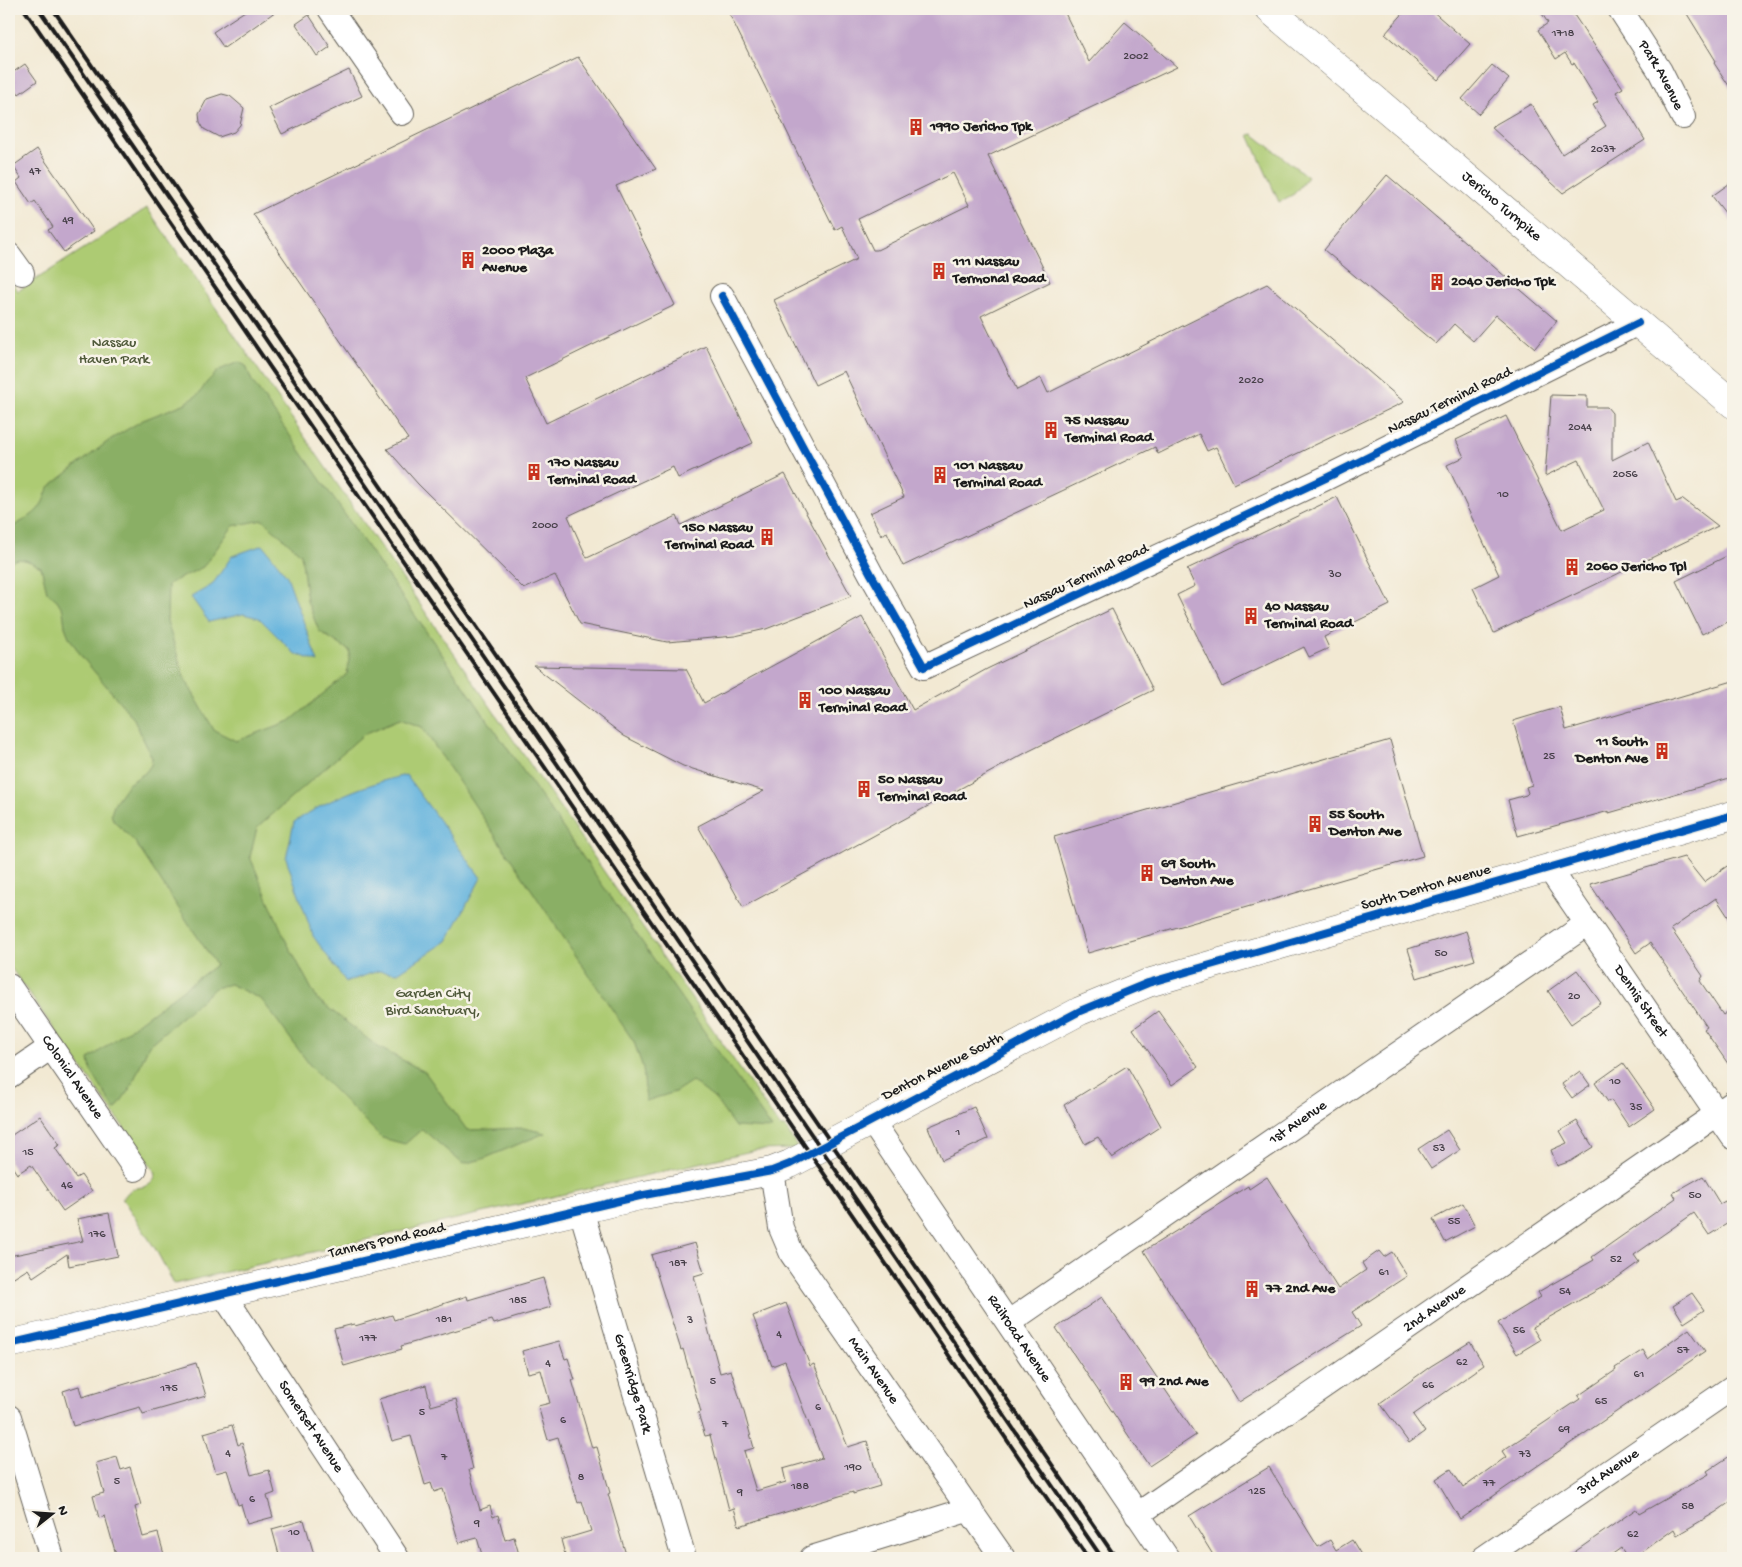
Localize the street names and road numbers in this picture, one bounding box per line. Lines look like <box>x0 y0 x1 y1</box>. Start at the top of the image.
street label: Park Avenue <box>1633 36 1687 114</box>
street label: Jericho Turnpike <box>1458 168 1545 246</box>
street label: Nassau Terminal Road <box>1385 363 1516 439</box>
street label: Nassau Terminal Road <box>1021 540 1152 614</box>
street label: South Denton Avenue <box>1359 861 1493 915</box>
street label: Dennis Street <box>1609 961 1673 1043</box>
street label: Denton Avenue South <box>878 1029 1007 1106</box>
street label: Colonial Avenue <box>37 1032 107 1123</box>
street label: 1st Avenue <box>1265 1097 1331 1150</box>
street label: Tanners Pond Road <box>326 1219 448 1263</box>
street label: 2nd Avenue <box>1400 1281 1470 1337</box>
street label: Railroad Avenue <box>983 1292 1055 1386</box>
street label: Greenridge Park <box>609 1331 656 1437</box>
street label: Main Avenue <box>843 1334 903 1408</box>
street label: Somerset Avenue <box>274 1377 347 1476</box>
street label: 3rd Avenue <box>1573 1445 1643 1500</box>

